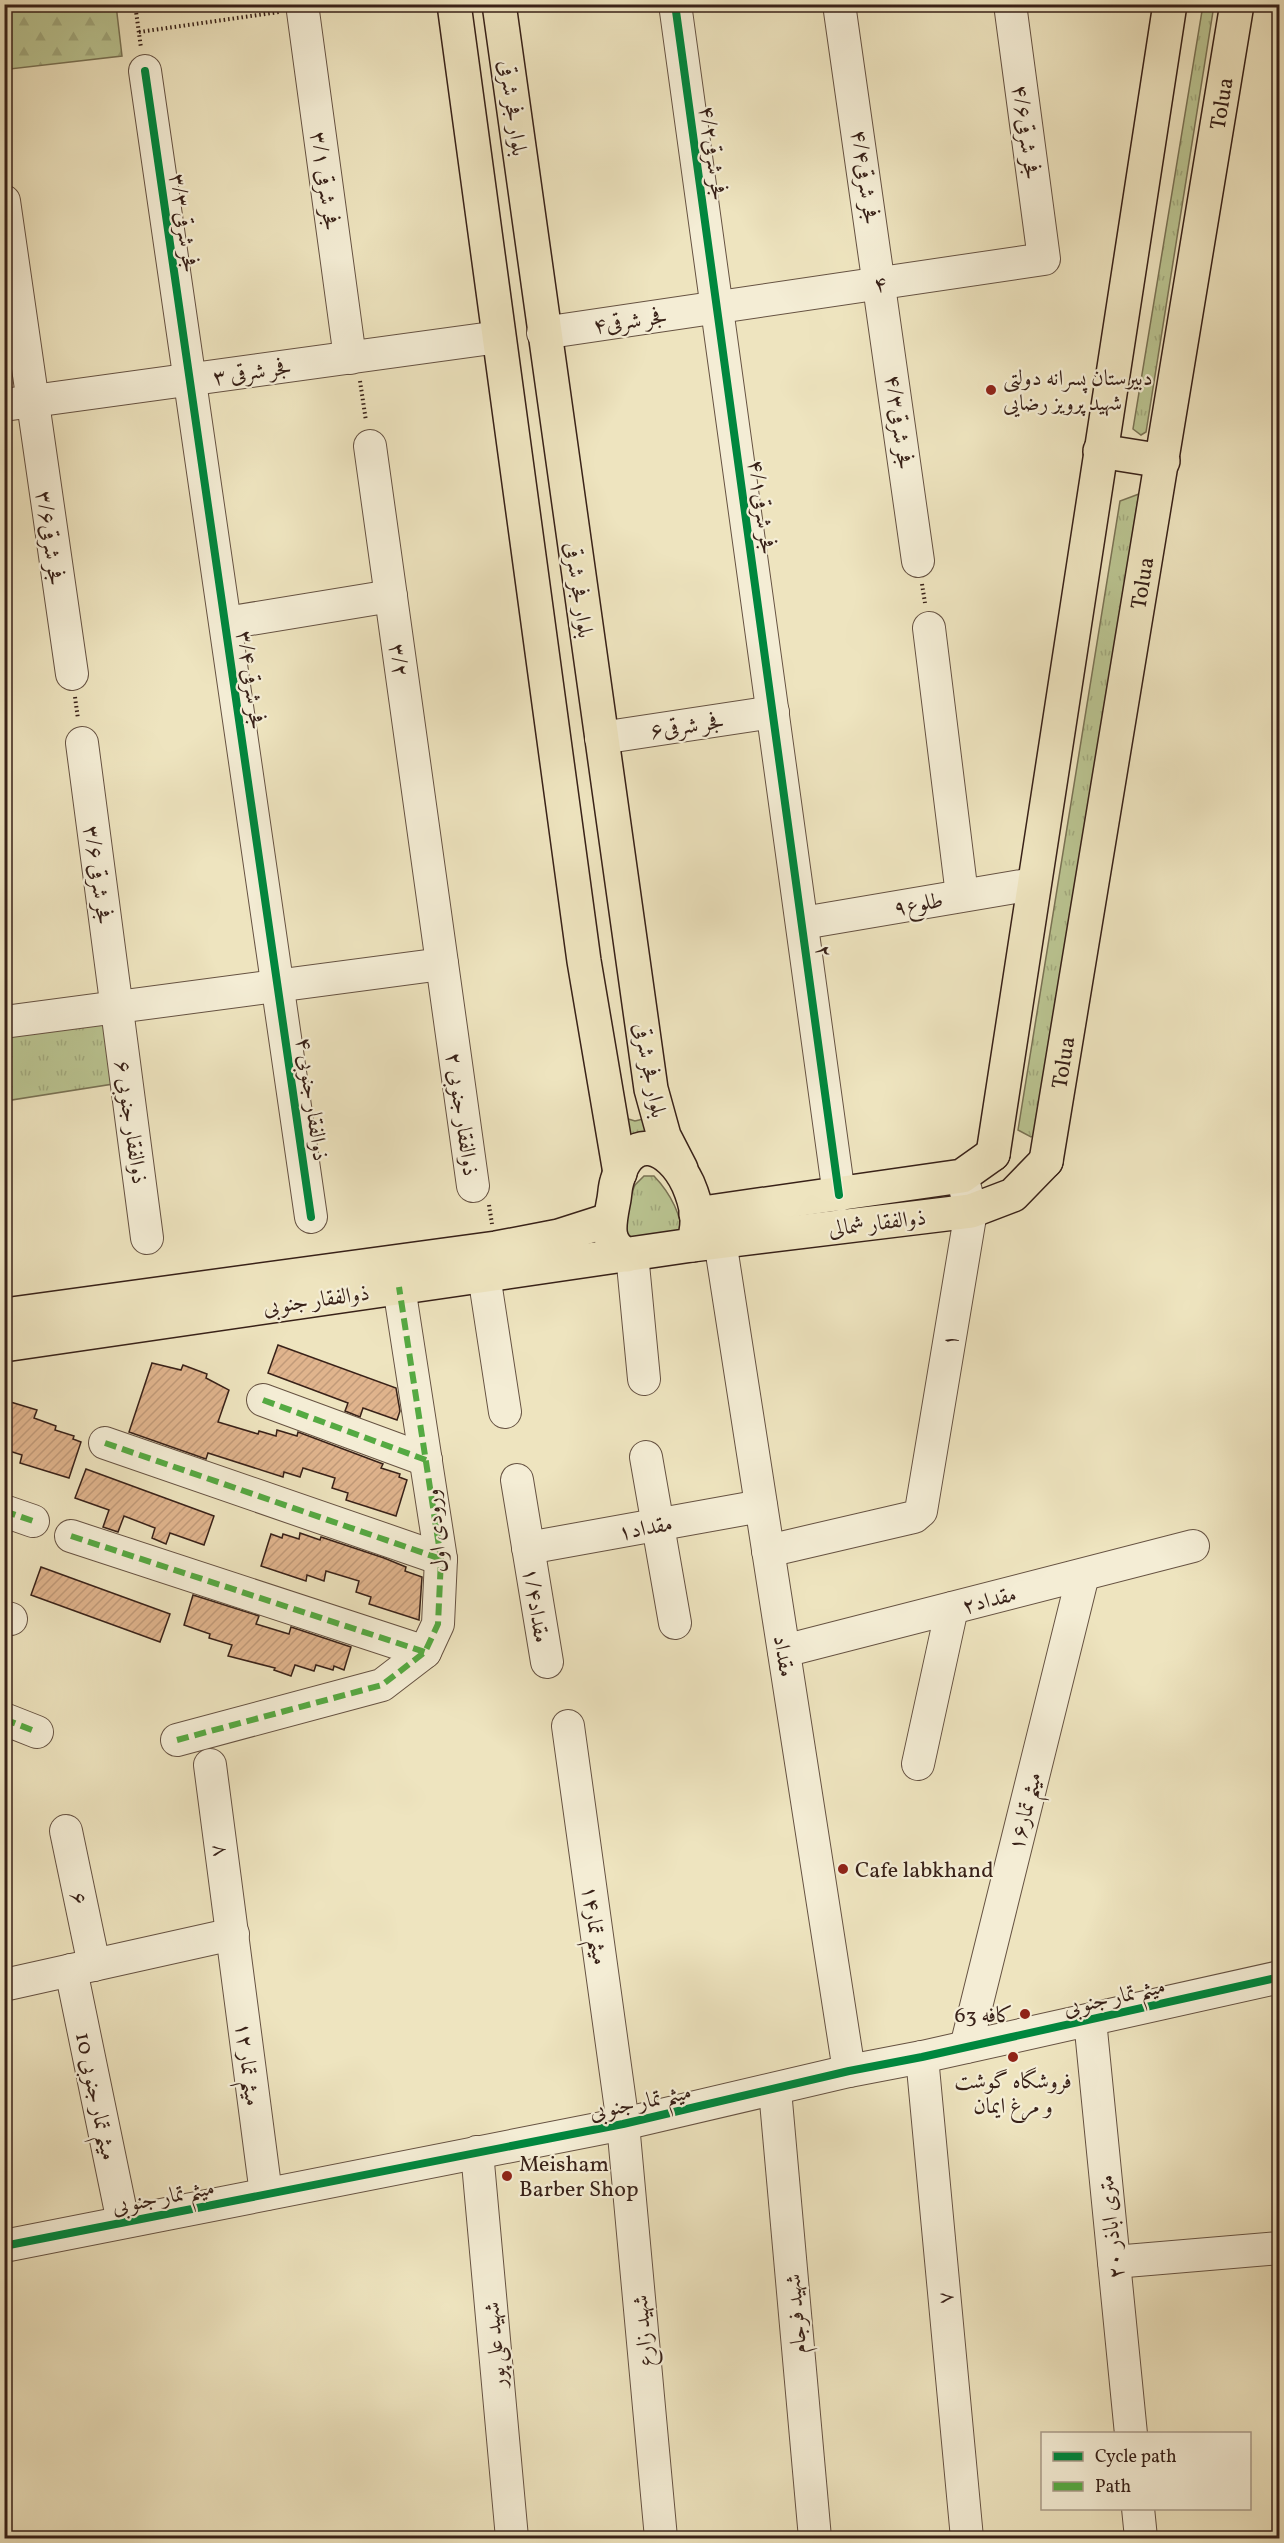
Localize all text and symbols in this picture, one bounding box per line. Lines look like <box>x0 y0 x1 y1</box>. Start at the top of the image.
street label: بلوار فجر شرقی <box>489 58 534 158</box>
street label: Tolua <box>1203 75 1243 132</box>
street label: فجر شرقی۴/۶ <box>1003 83 1047 182</box>
street label: فجر شرقی۴/۲ <box>690 104 734 203</box>
street label: فجر شرقی۴/۴ <box>842 128 886 227</box>
street label: ۳/۱ فجر شرقی <box>301 130 346 233</box>
street label: ۳/۳ فجر شرقی <box>160 172 205 275</box>
street label: ۴ <box>872 269 889 302</box>
street label: فجر شرقی۴ <box>591 302 669 343</box>
street label: ۳ فجر شرقی <box>211 353 294 394</box>
place label: دبیرستان پسرانه دولتی شهید پرویز رضایی <box>1003 364 1153 420</box>
street label: فجر شرقی۴/۳ <box>876 373 920 472</box>
marker: دبیرستان پسرانه دولتی شهید پرویز رضایی <box>984 383 998 397</box>
street label: فجر شرقی۴/۱ <box>739 458 783 557</box>
street label: فجر شرقی۳/۶ <box>27 489 71 588</box>
street label: بلوار فجر شرقی <box>555 540 600 640</box>
street label: Tolua <box>1124 555 1164 612</box>
street label: ۳/۴ فجر شرقی <box>227 629 272 732</box>
street label: ۳/۲ <box>380 641 415 679</box>
street label: فجر شرقی۶ <box>648 707 726 748</box>
street label: ۳/۶ فجر شرقی <box>74 824 119 927</box>
street label: طلوع۹ <box>891 886 946 926</box>
street label: ۲ <box>806 943 839 960</box>
street label: بلوار فجر شرقی <box>624 1020 673 1121</box>
street label: Tolua <box>1045 1034 1084 1091</box>
street label: ۴ ذوالفقار جنوبی <box>286 1035 335 1163</box>
street label: ۲ ذوالفقار جنوبی <box>436 1050 485 1178</box>
street label: ۶ ذوالفقار جنوبی <box>105 1058 154 1186</box>
street label: ذوالفقار شمالی <box>827 1203 928 1246</box>
street label: ذوالفقار جنوبی <box>261 1279 372 1324</box>
street label: ۱ <box>935 1331 968 1349</box>
street label: ورودی اول <box>418 1487 457 1574</box>
street label: مقداد۱ <box>616 1509 675 1549</box>
street label: مقداد۱/۴ <box>513 1566 556 1645</box>
street label: مقداد۲ <box>959 1580 1020 1623</box>
street label: مقداد <box>764 1633 801 1680</box>
street label: میثم تمار۱۶ <box>1002 1769 1055 1855</box>
street label: ۸ <box>203 1842 236 1859</box>
place label: Cafe labkhand <box>855 1856 994 1887</box>
marker: Cafe labkhand <box>836 1862 850 1876</box>
street label: میثم تمار۱۴ <box>569 1884 614 1968</box>
street label: ۶ <box>61 1889 94 1908</box>
street label: میثم تمار جنوبی <box>1060 1972 1170 2029</box>
place label: کافه 63 <box>955 2001 1013 2032</box>
marker: کافه 63 <box>1018 2007 1032 2021</box>
street label: میثم تمار ۱۲ <box>222 2021 267 2108</box>
street label: میثم تمار جنوبی 10 <box>62 2030 123 2164</box>
marker: فروشگاه گوشت و مرغ ایمان <box>1006 2050 1020 2064</box>
place label: فروشگاه گوشت و مرغ ایمان <box>954 2067 1072 2124</box>
street label: میثم تمار جنوبی <box>587 2077 695 2133</box>
place label: Meisham Barber Shop <box>519 2150 639 2206</box>
marker: Meisham Barber Shop <box>500 2169 514 2183</box>
street label: میثم تمار جنوبی <box>110 2173 218 2228</box>
street label: ۲۰ متری اباذر <box>1092 2173 1133 2280</box>
street label: شهید فرجام <box>779 2272 818 2355</box>
street label: ۷ <box>930 2290 962 2306</box>
street label: شهید زارع <box>626 2293 664 2368</box>
street label: شهید علی پور <box>477 2301 516 2391</box>
legend <box>1041 2432 1251 2510</box>
text: Cycle path <box>1095 2445 1177 2470</box>
text: Path <box>1095 2475 1131 2500</box>

